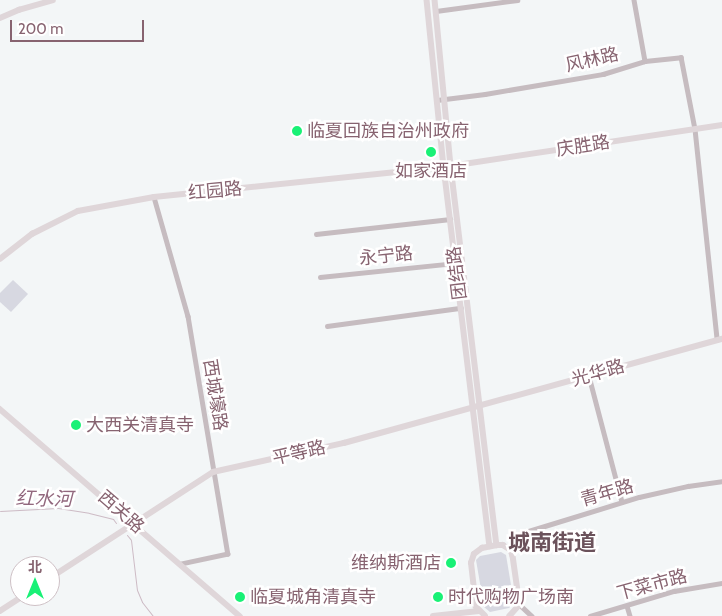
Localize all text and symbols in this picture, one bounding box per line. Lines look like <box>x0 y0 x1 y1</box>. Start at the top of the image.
scale bar <box>12 10 146 42</box>
text: 200 m <box>18 20 63 38</box>
street label: 风林路 <box>563 43 621 77</box>
place label: 临夏回族自治州政府 <box>307 120 469 142</box>
marker: 临夏回族自治州政府 <box>291 125 303 137</box>
street label: 庆胜路 <box>555 131 611 161</box>
marker: 如家酒店 <box>425 146 437 158</box>
place label: 如家酒店 <box>395 160 467 182</box>
street label: 红园路 <box>187 178 243 204</box>
street label: 永宁路 <box>358 242 414 270</box>
street label: 团结路 <box>443 245 471 301</box>
street label: 光华路 <box>569 355 627 391</box>
street label: 西城壕路 <box>199 358 231 432</box>
place label: 大西关清真寺 <box>86 414 194 436</box>
marker: 大西关清真寺 <box>70 419 82 431</box>
street label: 平等路 <box>270 436 328 470</box>
street label: 青年路 <box>578 475 636 511</box>
street label: 西关路 <box>94 486 148 538</box>
water label: 红水河 <box>15 487 73 511</box>
district label: 城南街道 <box>508 530 596 556</box>
place label: 维纳斯酒店 <box>351 552 441 574</box>
north arrow <box>10 556 60 606</box>
marker: 维纳斯酒店 <box>445 557 457 569</box>
text: 北 <box>28 558 42 576</box>
street label: 下菜市路 <box>614 565 690 605</box>
place label: 临夏城角清真寺 <box>250 586 376 608</box>
place label: 时代购物广场南 <box>448 586 574 608</box>
marker: 临夏城角清真寺 <box>234 591 246 603</box>
marker: 时代购物广场南 <box>432 591 444 603</box>

